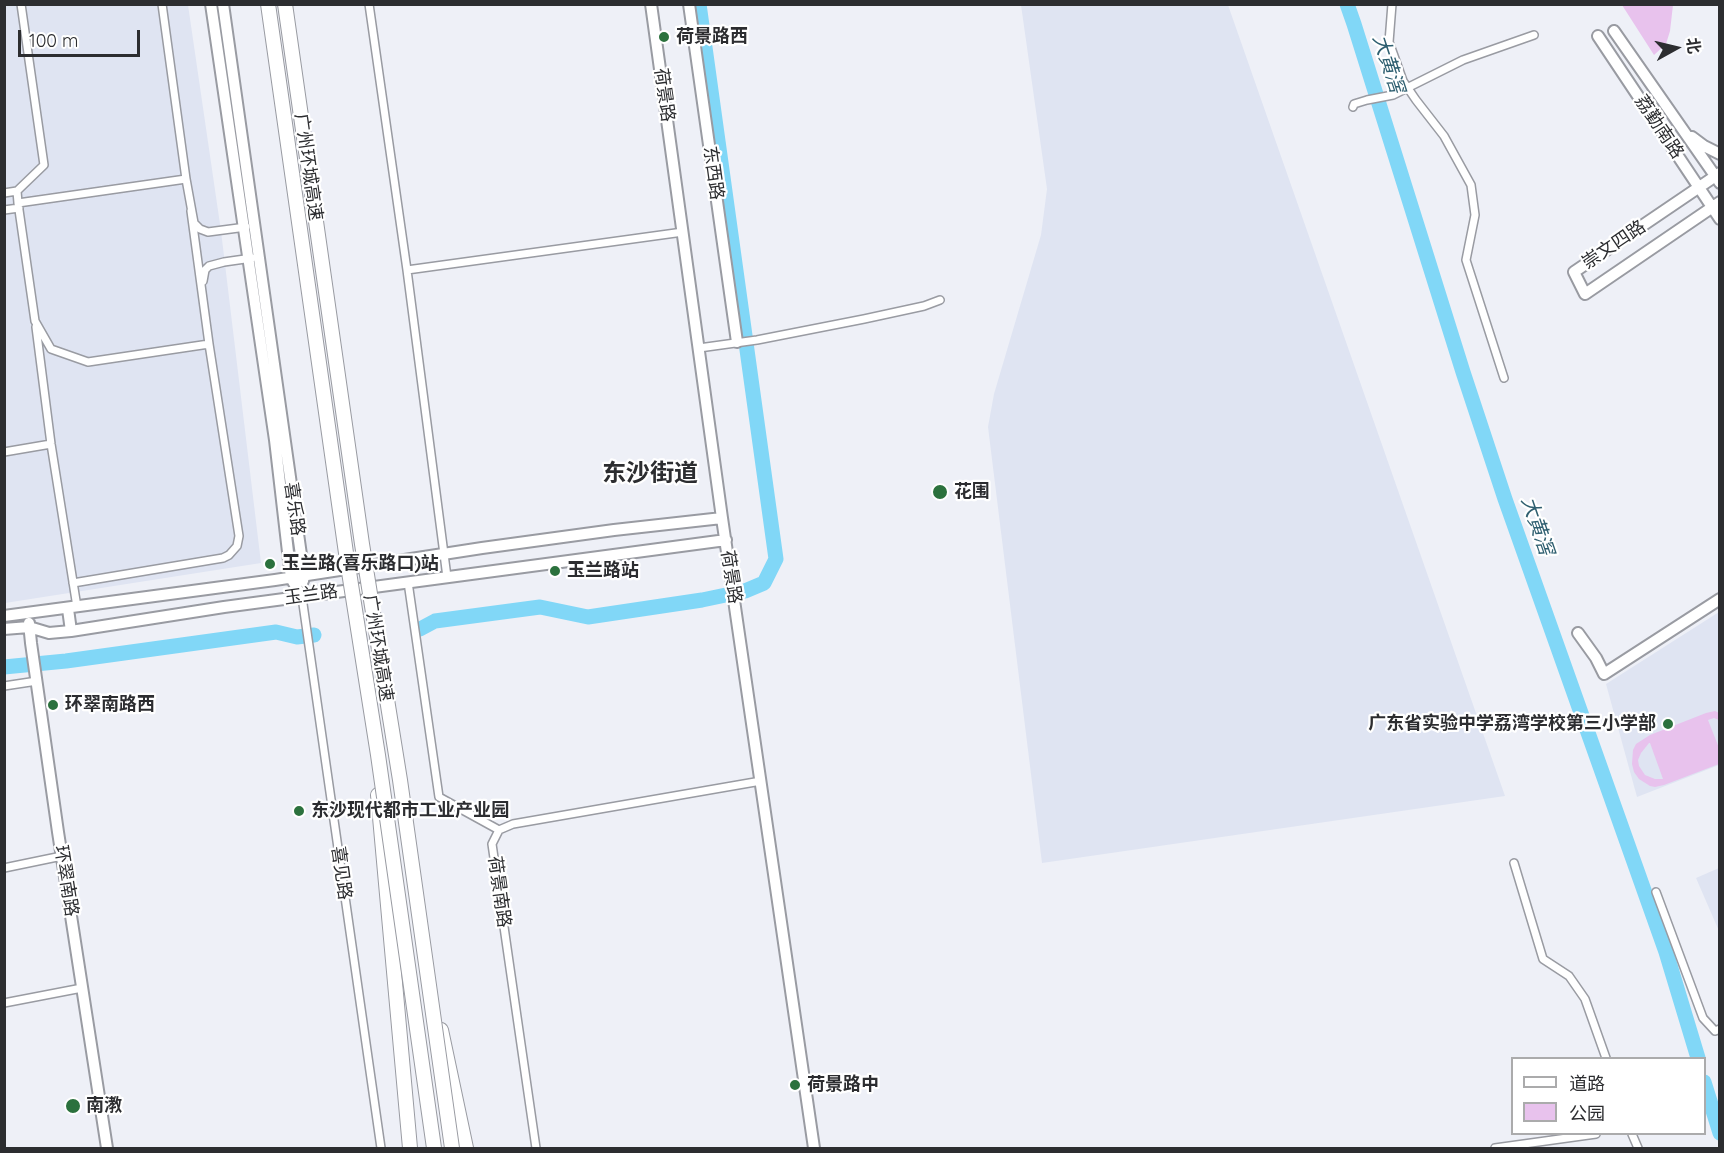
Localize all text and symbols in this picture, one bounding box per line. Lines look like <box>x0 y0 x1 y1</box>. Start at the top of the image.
scale bar <box>21 18 142 56</box>
north arrow <box>1646 18 1706 78</box>
place label: 荷景路西 <box>676 26 748 48</box>
text: 100 m <box>29 29 78 52</box>
marker: 荷景路西 <box>657 30 671 44</box>
water label: 大黄滘 <box>1367 32 1409 96</box>
text: 北 <box>1683 36 1705 55</box>
street label: 荷景路 <box>650 67 678 123</box>
street label: 荔勤南路 <box>1630 91 1688 163</box>
street label: 广州环城高速 <box>290 112 326 222</box>
street label: 东西路 <box>699 145 727 201</box>
street label: 崇文四路 <box>1578 216 1650 274</box>
district label: 东沙街道 <box>602 460 698 488</box>
street label: 喜乐路 <box>280 481 308 537</box>
place label: 花围 <box>954 481 990 503</box>
marker: 花围 <box>931 483 949 501</box>
water label: 大黄滘 <box>1516 494 1558 558</box>
street label: 荷景路 <box>716 549 746 605</box>
place label: 玉兰路(喜乐路口)站 <box>282 553 439 575</box>
marker: 玉兰路(喜乐路口)站 <box>263 557 277 571</box>
place label: 玉兰路站 <box>567 560 639 582</box>
marker: 玉兰路站 <box>548 564 562 578</box>
street label: 玉兰路 <box>283 581 339 609</box>
street label: 广州环城高速 <box>359 593 397 703</box>
place label: 环翠南路西 <box>65 694 155 716</box>
marker: 环翠南路西 <box>46 698 60 712</box>
place label: 广东省实验中学荔湾学校第三小学部 <box>1368 713 1656 735</box>
marker: 广东省实验中学荔湾学校第三小学部 <box>1661 717 1675 731</box>
place label: 东沙现代都市工业产业园 <box>311 800 509 822</box>
marker: 东沙现代都市工业产业园 <box>292 804 306 818</box>
street label: 环翠南路 <box>50 844 82 918</box>
street label: 喜见路 <box>327 845 355 901</box>
street label: 荷景南路 <box>483 855 515 929</box>
legend <box>1511 1057 1706 1135</box>
text: 道路 <box>1569 1072 1605 1095</box>
place label: 荷景路中 <box>807 1074 879 1096</box>
marker: 荷景路中 <box>788 1078 802 1092</box>
place label: 南漖 <box>86 1095 122 1117</box>
marker: 南漖 <box>64 1097 82 1115</box>
text: 公园 <box>1569 1102 1605 1125</box>

